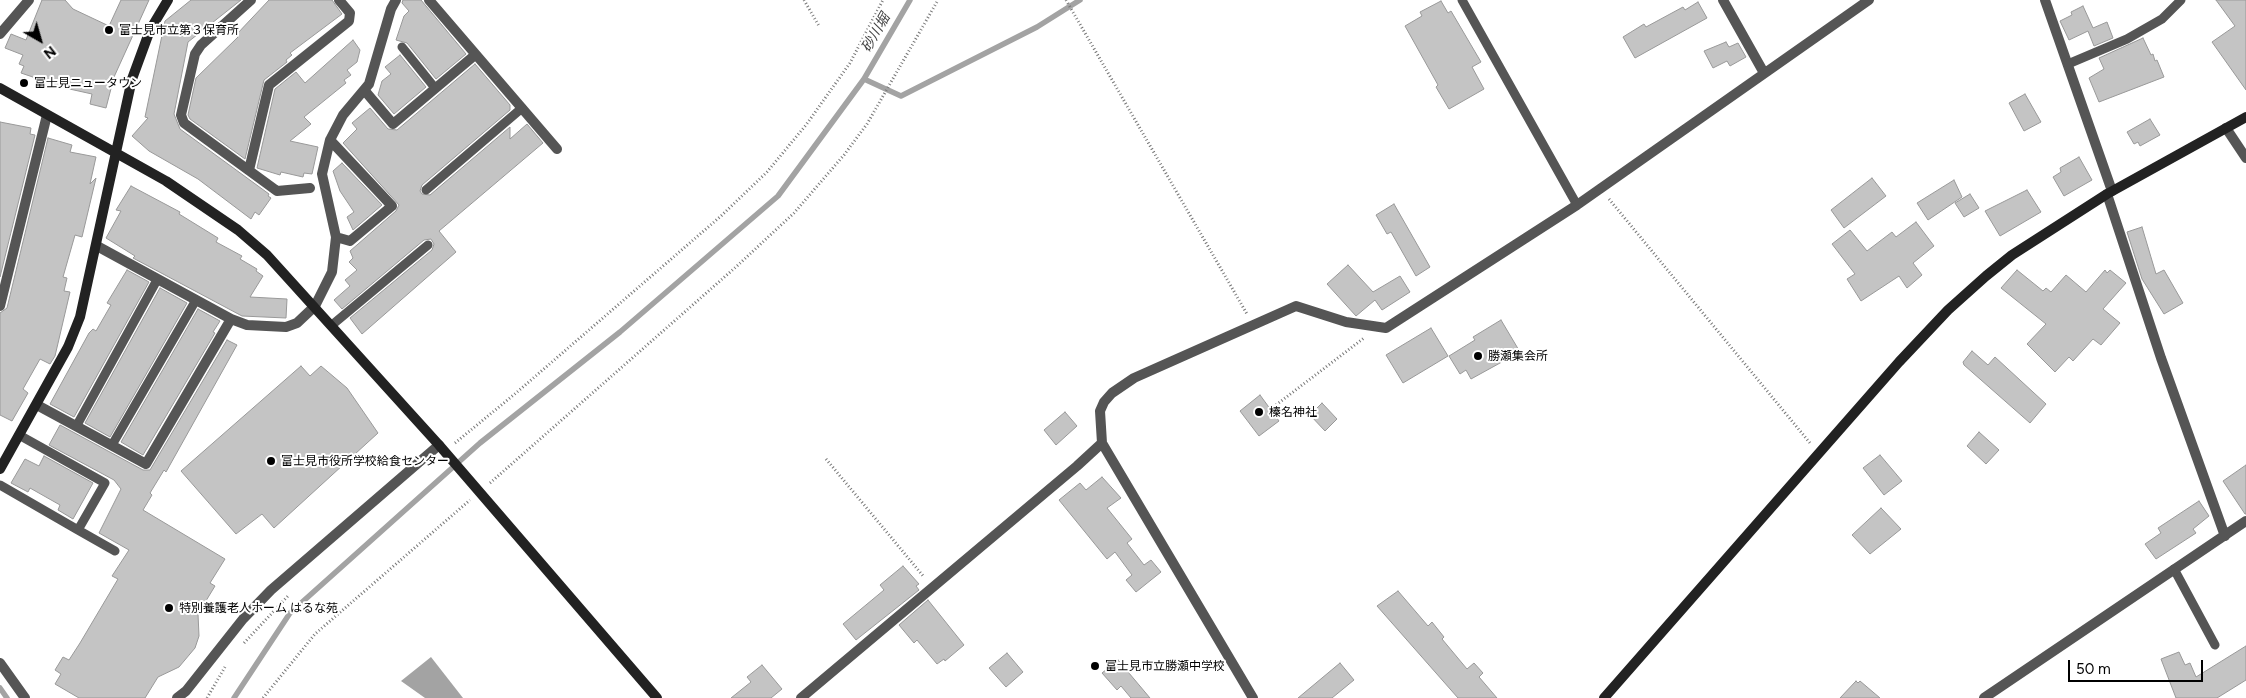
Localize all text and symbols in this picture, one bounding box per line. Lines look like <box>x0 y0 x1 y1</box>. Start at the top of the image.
water label: 砂川堀 <box>858 11 894 55</box>
north arrow <box>15 15 65 65</box>
place label: 富士見市立第３保育所 <box>119 23 239 37</box>
marker: 富士見市立第３保育所 <box>103 24 115 36</box>
text: N <box>40 42 59 62</box>
place label: 富士見ニュータウン <box>34 76 142 90</box>
marker: 富士見ニュータウン <box>18 77 30 89</box>
place label: 勝瀬集会所 <box>1488 349 1548 363</box>
marker: 勝瀬集会所 <box>1472 350 1484 362</box>
place label: 榛名神社 <box>1269 405 1317 419</box>
marker: 榛名神社 <box>1253 406 1265 418</box>
place label: 富士見市役所学校給食センター <box>281 454 449 468</box>
marker: 富士見市役所学校給食センター <box>265 455 277 467</box>
place label: 特別養護老人ホーム はるな苑 <box>179 601 338 615</box>
marker: 特別養護老人ホーム はるな苑 <box>163 602 175 614</box>
scale bar <box>2071 650 2206 682</box>
place label: 富士見市立勝瀬中学校 <box>1105 659 1225 673</box>
marker: 富士見市立勝瀬中学校 <box>1089 660 1101 672</box>
text: 50 m <box>2076 660 2111 678</box>

